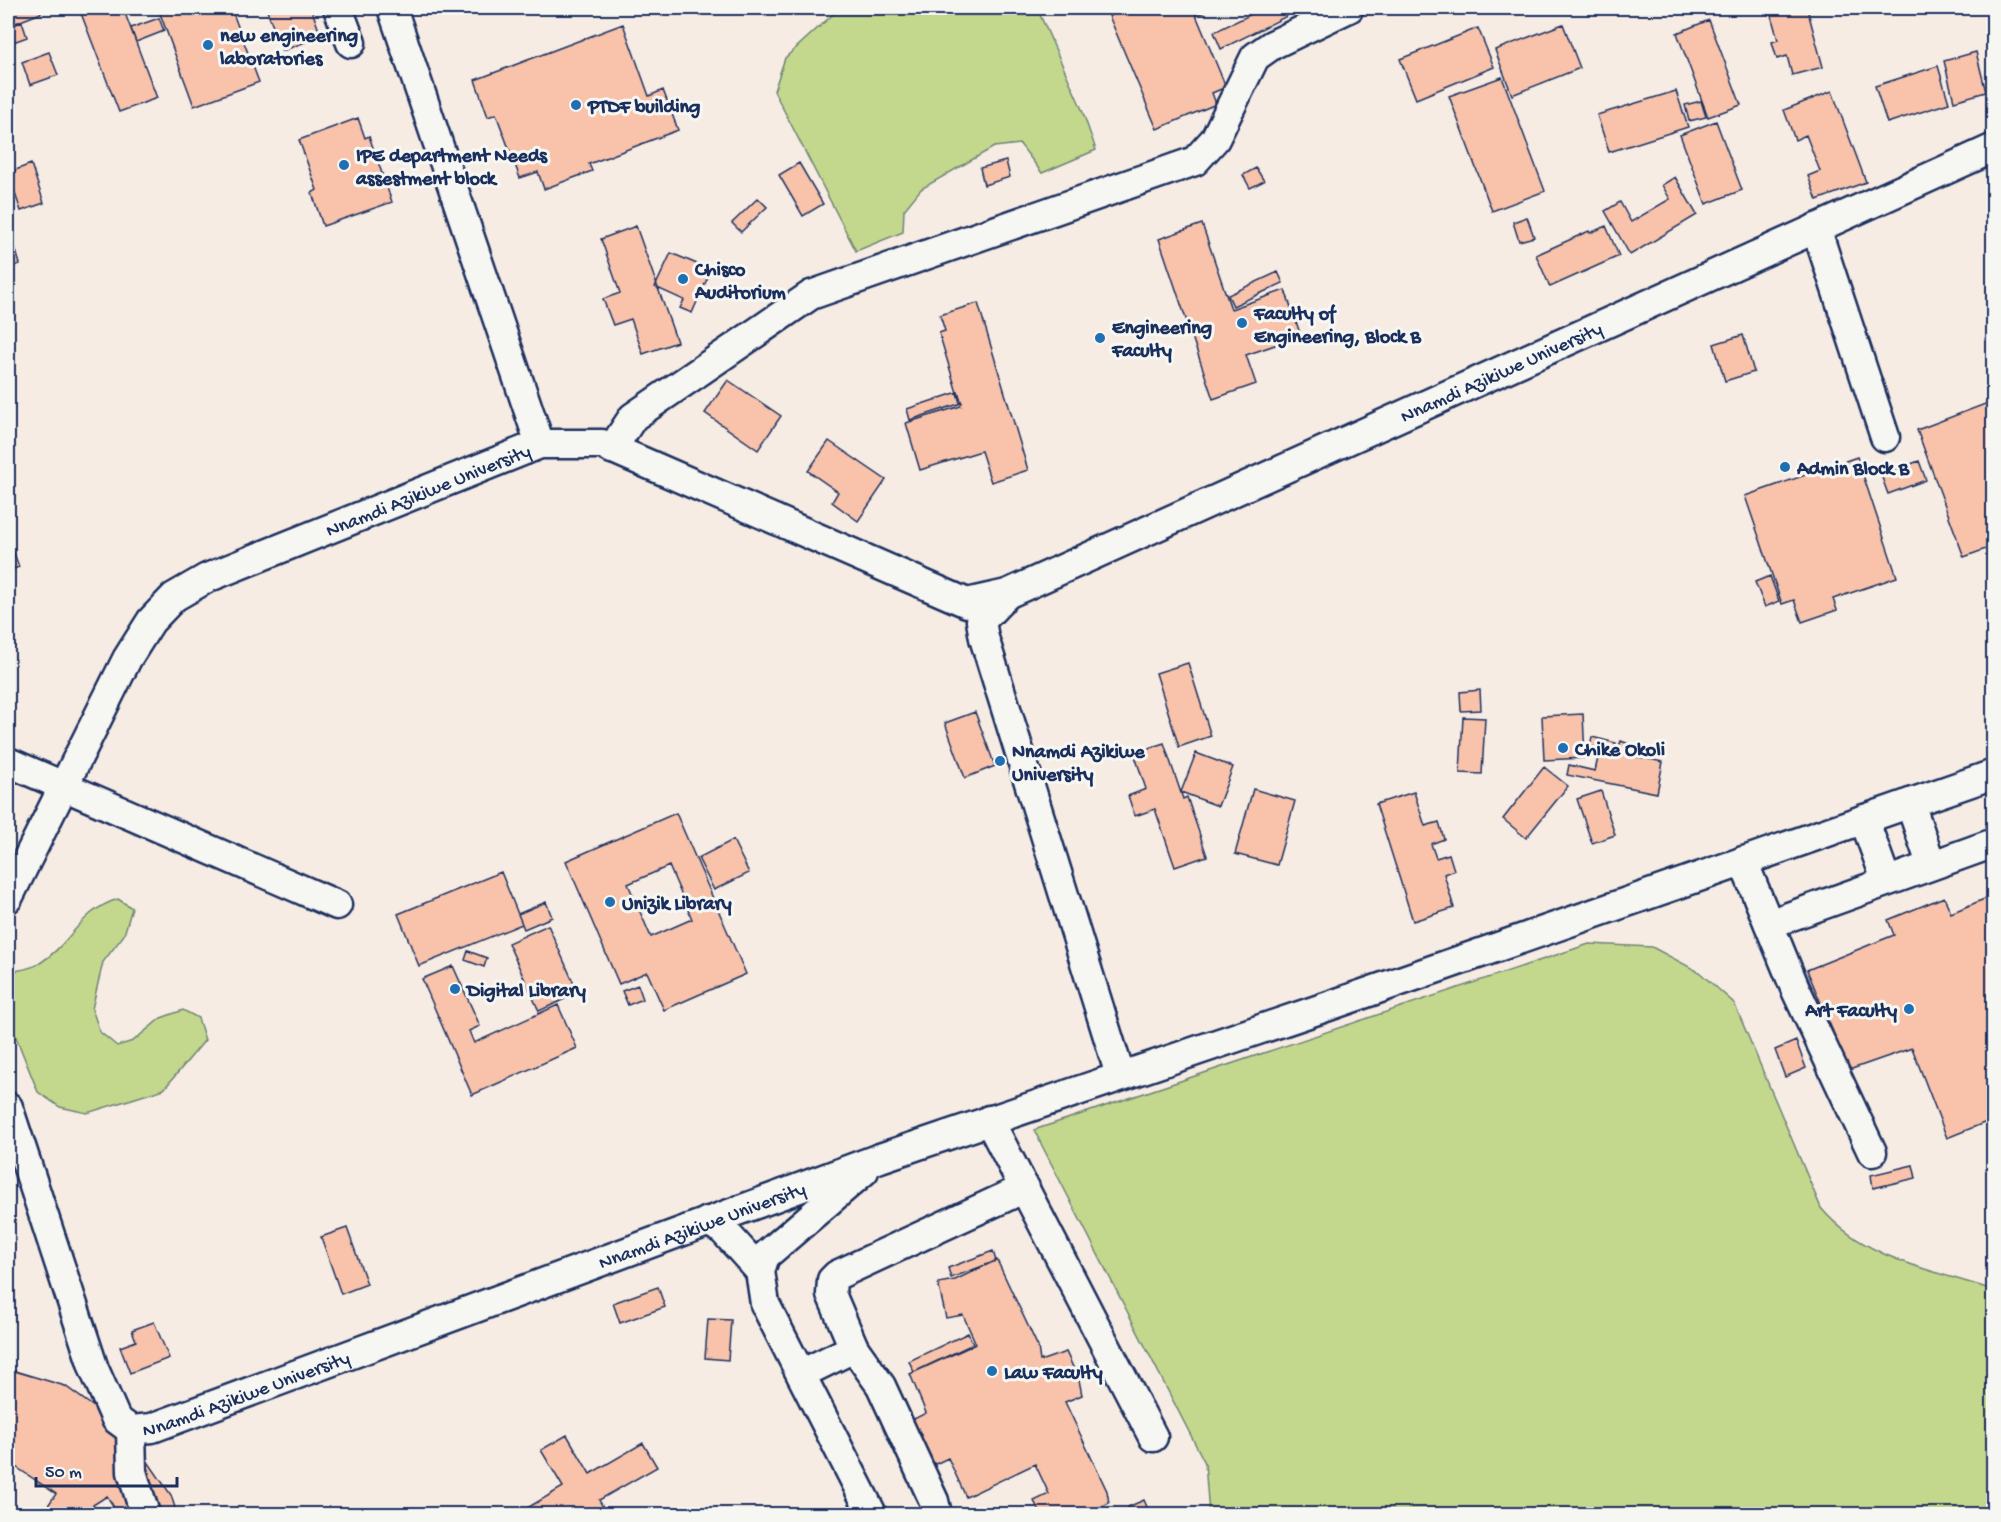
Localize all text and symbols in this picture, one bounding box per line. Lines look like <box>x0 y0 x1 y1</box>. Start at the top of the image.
place label: new engineering laboratories <box>219 26 358 72</box>
marker: new engineering laboratories <box>201 38 215 52</box>
place label: PTDF building <box>587 97 700 120</box>
marker: PTDF building <box>569 98 583 112</box>
place label: IPE department Needs assestment block <box>355 146 549 192</box>
marker: IPE department Needs assestment block <box>337 158 351 172</box>
place label: Chisco Auditorium <box>694 260 787 306</box>
marker: Chisco Auditorium <box>676 272 690 286</box>
place label: Faculty of Engineering, Block B <box>1253 304 1422 350</box>
marker: Faculty of Engineering, Block B <box>1235 316 1249 330</box>
place label: Engineering Faculty <box>1111 318 1212 364</box>
street label: Nnamdi Azikiwe University <box>1398 319 1607 430</box>
marker: Engineering Faculty <box>1093 331 1107 345</box>
street label: Nnamdi Azikiwe University <box>323 441 535 544</box>
place label: Admin Block B <box>1796 459 1910 482</box>
marker: Admin Block B <box>1778 460 1792 474</box>
place label: Chike Okoli <box>1574 740 1665 763</box>
marker: Chike Okoli <box>1556 741 1570 755</box>
place label: Nnamdi Azikiwe University <box>1012 742 1145 788</box>
marker: Nnamdi Azikiwe University <box>993 754 1007 768</box>
place label: Unizik Library <box>622 894 732 917</box>
marker: Unizik Library <box>603 895 617 909</box>
place label: Digital Library <box>465 981 586 1004</box>
marker: Digital Library <box>448 982 462 996</box>
place label: Art Faculty <box>1804 1001 1897 1024</box>
marker: Art Faculty <box>1902 1002 1916 1016</box>
street label: Nnamdi Azikiwe University <box>596 1179 809 1276</box>
street label: Nnamdi Azikiwe University <box>142 1348 354 1444</box>
place label: Law Faculty <box>1004 1363 1103 1386</box>
marker: Law Faculty <box>985 1364 999 1378</box>
scale bar <box>36 1450 177 1488</box>
text: 50 m <box>45 1463 82 1484</box>

